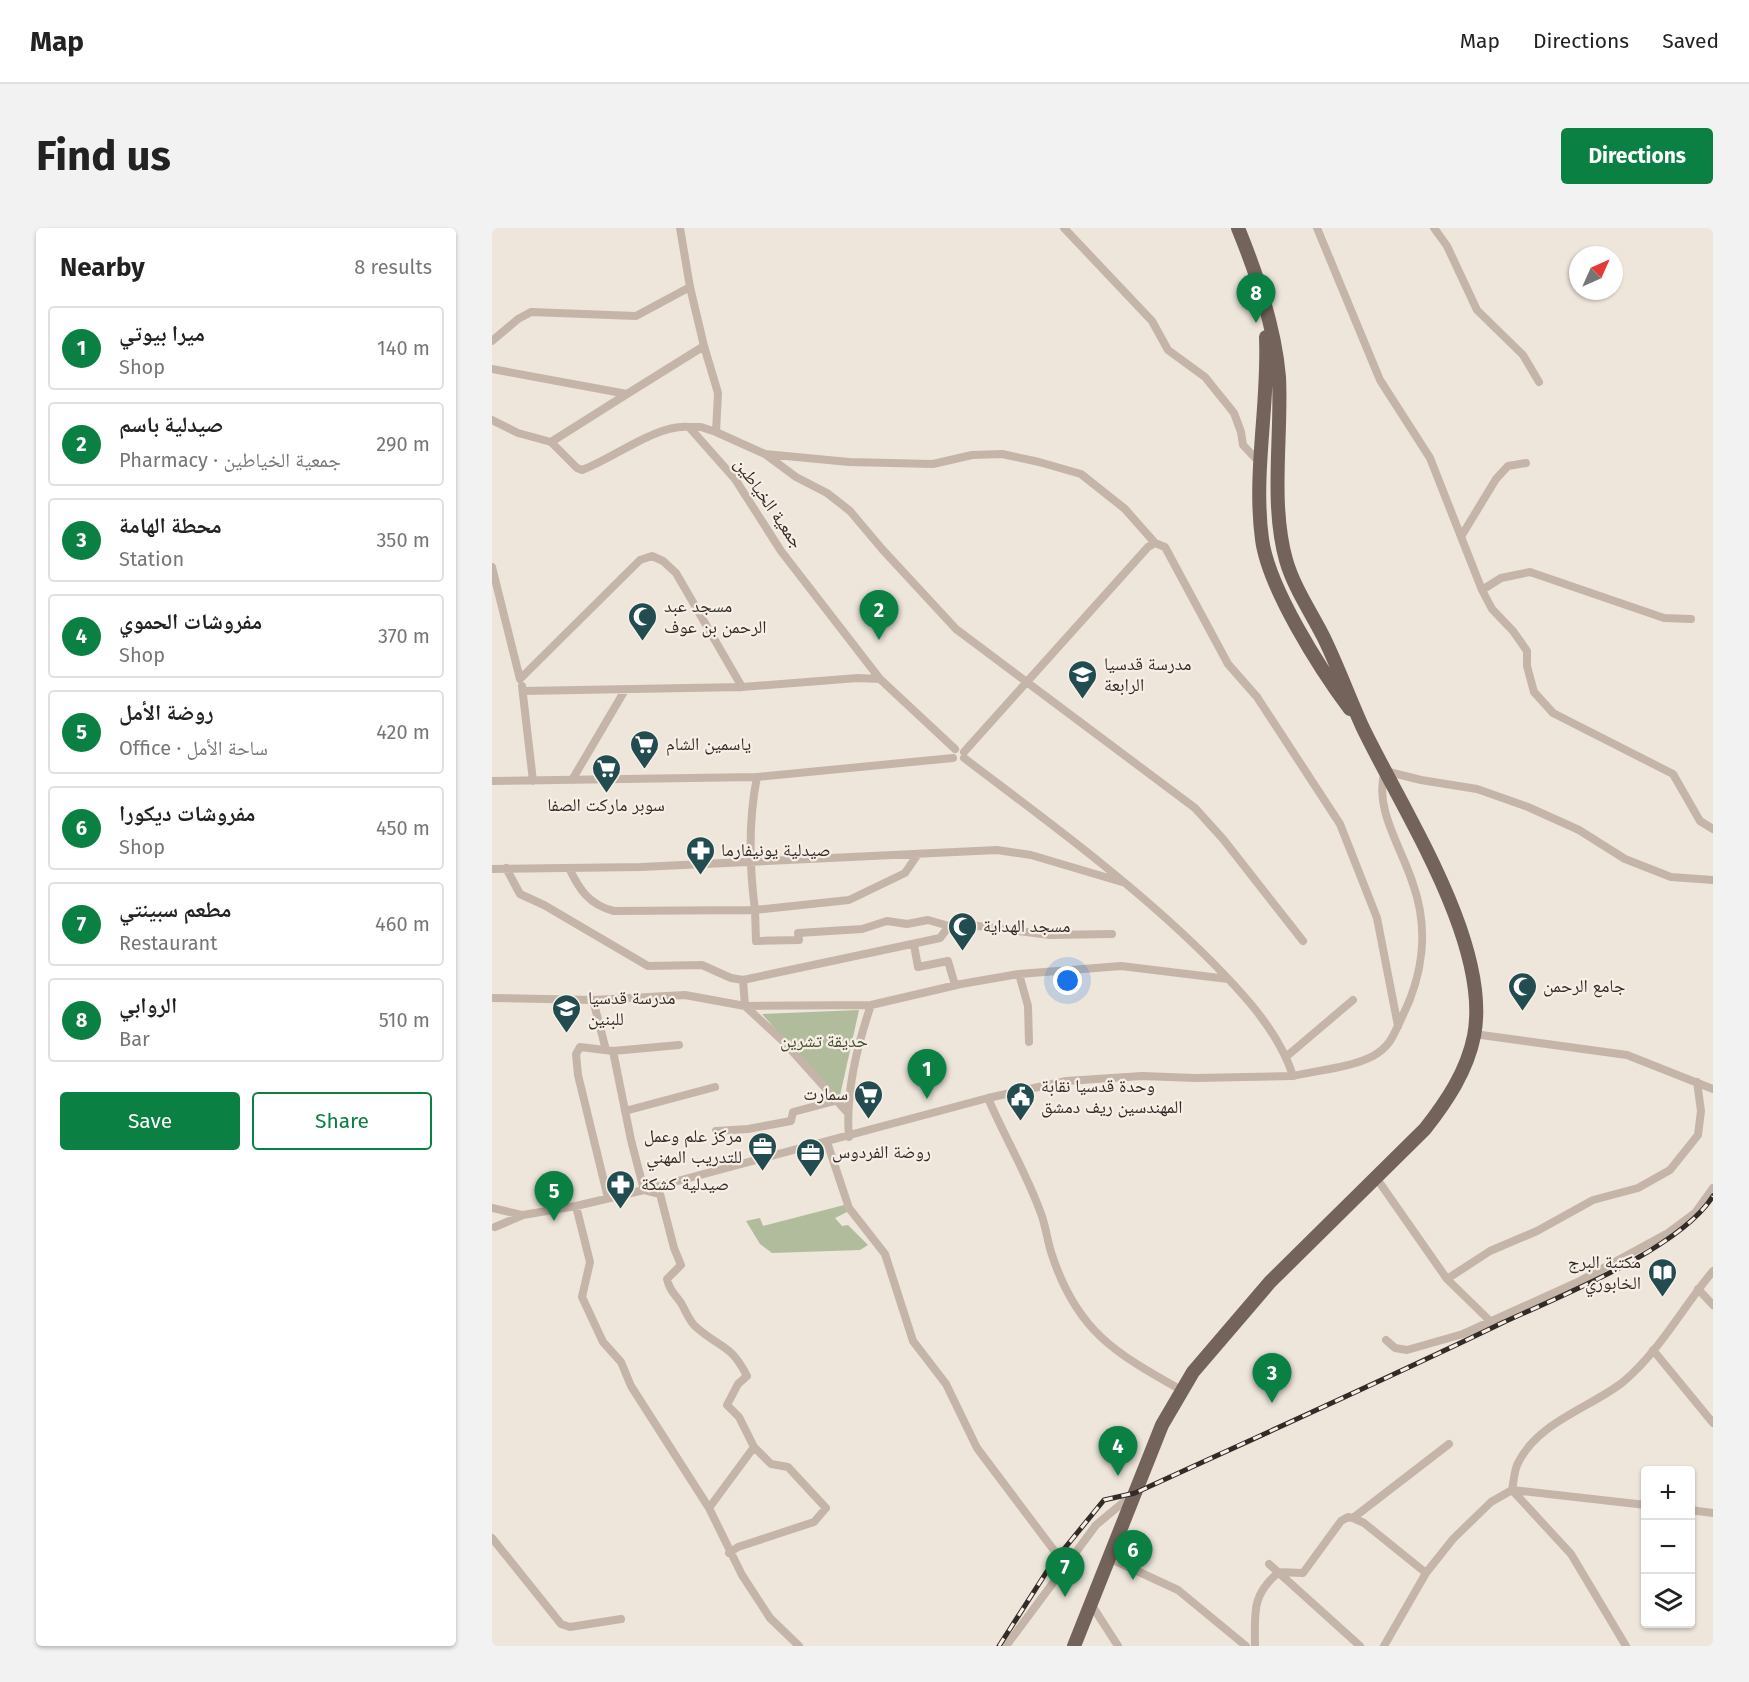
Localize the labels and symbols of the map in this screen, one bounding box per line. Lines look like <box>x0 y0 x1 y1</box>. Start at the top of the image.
north arrow <box>1569 246 1623 300</box>
pin: 8 <box>1236 274 1275 323</box>
street label: جمعية الخياطين <box>730 453 808 553</box>
pin: 2 <box>860 590 898 640</box>
place label: مسجد عبد الرحمن بن عوف <box>664 595 767 638</box>
mosque icon: مسجد عبد الرحمن بن عوف <box>627 600 659 642</box>
place label: مدرسة قدسيا الرابعة <box>1104 653 1191 696</box>
school or university icon: مدرسة قدسيا الرابعة <box>1067 658 1099 700</box>
supermarket icon: ياسمين الشام <box>629 728 661 770</box>
place label: ياسمين الشام <box>666 733 751 756</box>
supermarket icon: سوبر ماركت الصفا <box>590 752 622 794</box>
place label: سوبر ماركت الصفا <box>547 794 665 816</box>
pharmacy icon: صيدلية يونيفارما <box>684 834 716 876</box>
place label: صيدلية يونيفارما <box>721 839 831 861</box>
mosque icon: مسجد الهداية <box>946 910 978 952</box>
place label: مسجد الهداية <box>983 915 1071 937</box>
your location <box>1053 966 1082 995</box>
mosque icon: جامع الرحمن <box>1506 970 1538 1012</box>
place label: جامع الرحمن <box>1543 975 1625 998</box>
place label: مدرسة قدسيا للبنين <box>588 987 675 1030</box>
school or university icon: مدرسة قدسيا للبنين <box>551 992 583 1034</box>
park label: حديقة تشرين <box>780 1030 868 1052</box>
pin: 1 <box>908 1050 946 1099</box>
place label: وحدة قدسيا نقابة المهندسين ريف دمشق <box>1041 1075 1183 1118</box>
supermarket icon: سمارت <box>853 1078 885 1120</box>
public building icon: وحدة قدسيا نقابة المهندسين ريف دمشق <box>1004 1080 1036 1122</box>
place label: سمارت <box>803 1083 848 1105</box>
place label: مركز علم وعمل للتدريب المهني <box>644 1125 742 1172</box>
office icon: مركز علم وعمل للتدريب المهني <box>747 1130 779 1172</box>
office icon: روضة الفردوس <box>795 1136 827 1178</box>
place label: روضة الفردوس <box>832 1141 931 1163</box>
pharmacy icon: صيدلية كشكة <box>604 1168 636 1210</box>
pin: 5 <box>534 1172 574 1221</box>
place label: صيدلية كشكة <box>641 1173 729 1195</box>
place label: مكتبة البرج الخابوري <box>1568 1251 1641 1298</box>
library icon: مكتبة البرج الخابوري <box>1646 1256 1678 1298</box>
pin: 3 <box>1252 1354 1292 1403</box>
pin: 4 <box>1098 1426 1138 1476</box>
pin: 6 <box>1114 1530 1152 1580</box>
pin: 7 <box>1046 1548 1084 1597</box>

